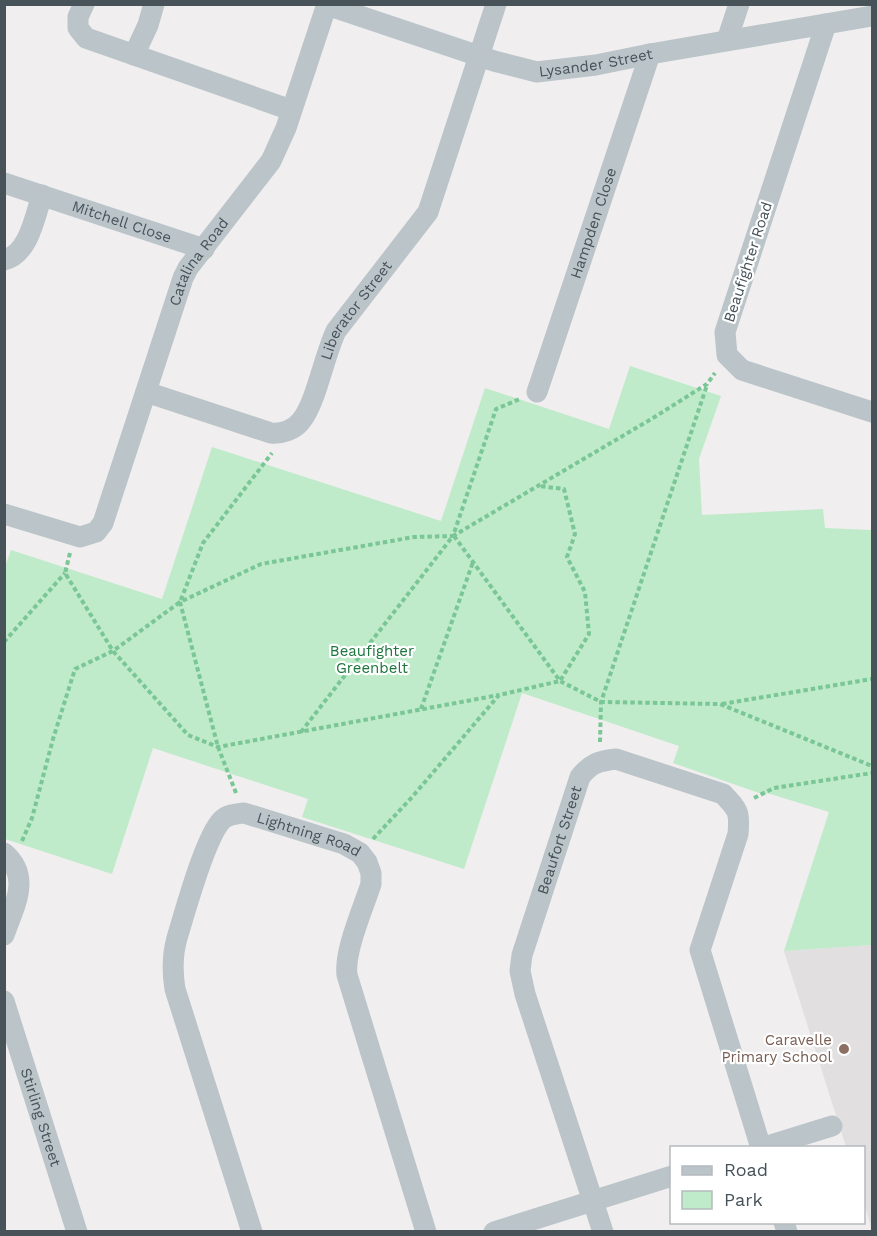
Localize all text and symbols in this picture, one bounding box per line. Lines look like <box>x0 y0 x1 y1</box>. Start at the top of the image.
street label: Lysander Street <box>538 45 655 81</box>
street label: Hampden Close <box>567 165 620 281</box>
street label: Mitchell Close <box>70 197 174 247</box>
street label: Beaufighter Road <box>720 199 776 325</box>
street label: Catalina Road <box>165 214 233 308</box>
street label: Liberator Street <box>317 257 396 362</box>
park label: Beaufighter Greenbelt <box>330 642 414 677</box>
street label: Beaufort Street <box>533 783 586 897</box>
street label: Lightning Road <box>254 808 364 861</box>
place label: Caravelle Primary School <box>721 1031 832 1066</box>
marker: Caravelle Primary School <box>837 1042 851 1056</box>
street label: Stirling Street <box>17 1066 65 1169</box>
legend <box>670 1146 865 1224</box>
text: Road <box>724 1159 768 1180</box>
text: Park <box>724 1189 763 1210</box>

